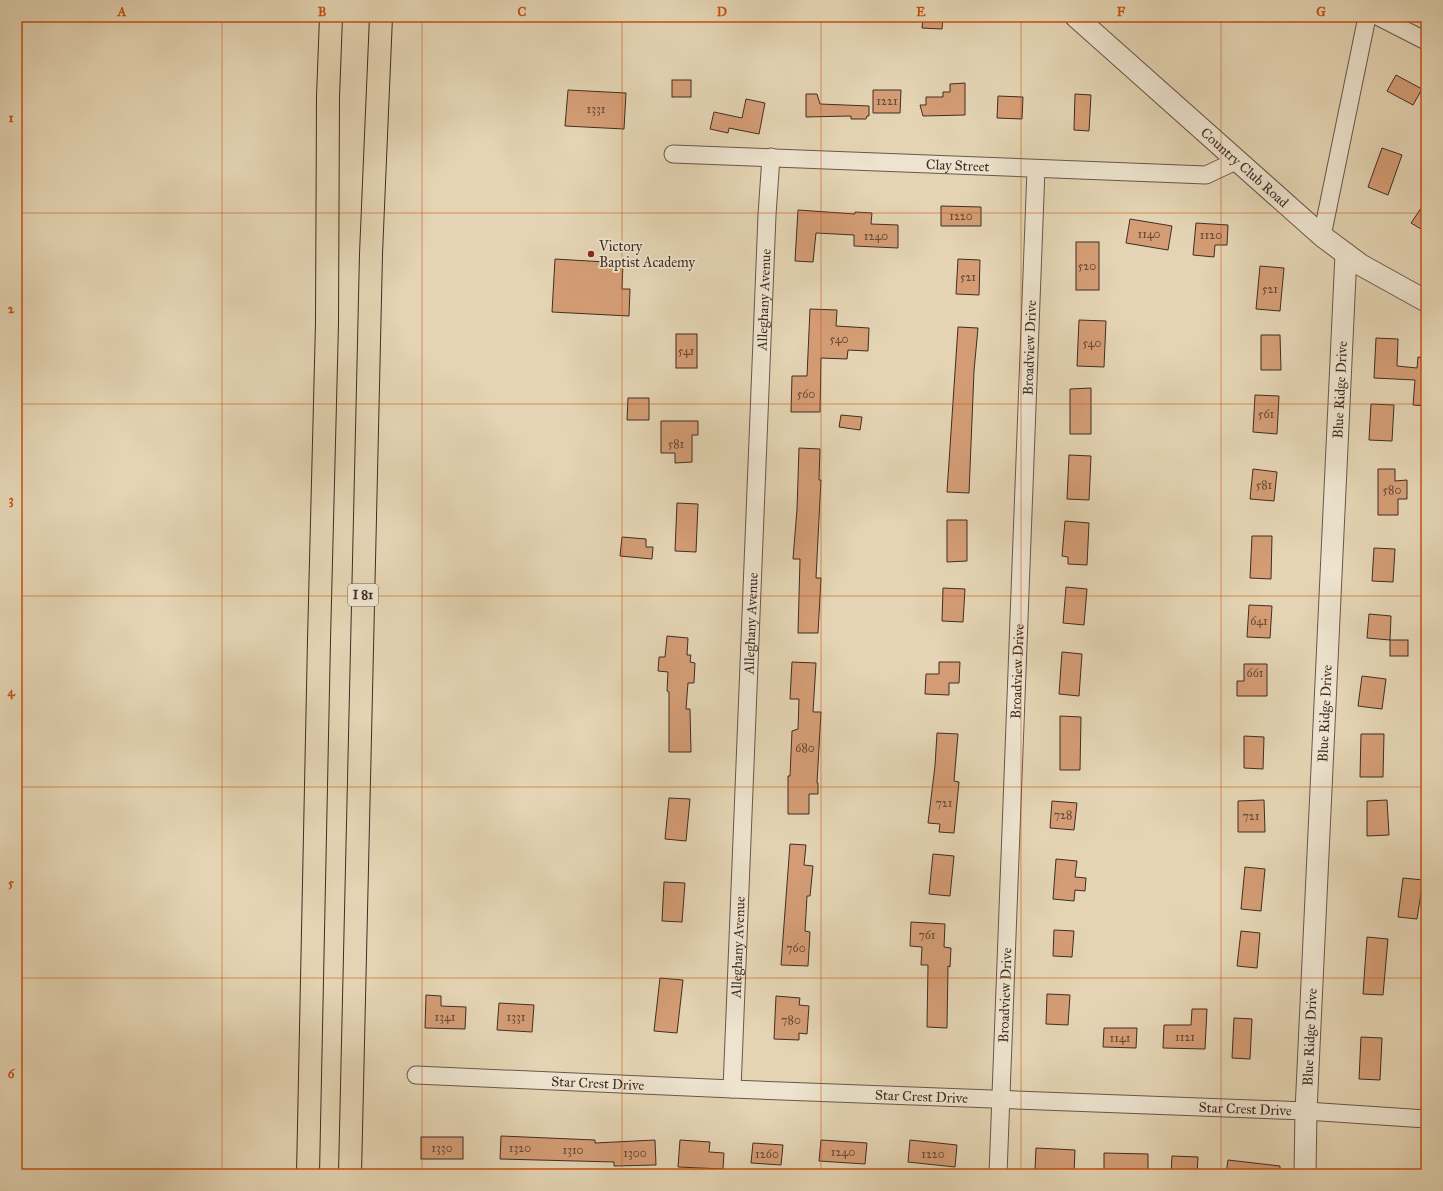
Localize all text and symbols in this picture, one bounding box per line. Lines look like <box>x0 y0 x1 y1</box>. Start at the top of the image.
text: A <box>117 4 127 20</box>
text: B <box>318 4 327 20</box>
text: C <box>518 4 527 20</box>
text: D <box>717 4 727 20</box>
text: E <box>916 4 926 20</box>
text: F <box>1117 4 1126 20</box>
text: G <box>1316 4 1326 20</box>
house number: 1221 <box>876 94 898 108</box>
house number: 1331 <box>586 102 606 116</box>
text: 1 <box>8 110 14 126</box>
street label: Country Club Road <box>1197 124 1292 211</box>
street label: Clay Street <box>926 155 990 175</box>
house number: 1220 <box>949 209 973 223</box>
house number: 1140 <box>1137 227 1161 241</box>
house number: 1120 <box>1200 228 1222 242</box>
house number: 1240 <box>864 229 888 243</box>
place label: Victory Baptist Academy <box>598 238 696 271</box>
street label: Alleghany Avenue <box>753 248 774 352</box>
marker: Victory Baptist Academy <box>586 249 596 259</box>
house number: 520 <box>1078 259 1096 273</box>
house number: 521 <box>960 270 976 284</box>
house number: 521 <box>1262 282 1278 296</box>
street label: Broadview Drive <box>1019 299 1040 396</box>
text: 2 <box>8 301 15 317</box>
house number: 540 <box>830 332 848 346</box>
house number: 540 <box>1083 336 1101 350</box>
street label: Blue Ridge Drive <box>1329 340 1350 439</box>
house number: 541 <box>678 344 695 358</box>
house number: 560 <box>797 387 815 401</box>
house number: 561 <box>1258 407 1274 421</box>
house number: 581 <box>668 437 685 451</box>
house number: 581 <box>1256 478 1273 492</box>
house number: 580 <box>1383 483 1401 497</box>
text: 3 <box>8 492 14 508</box>
street label: Alleghany Avenue <box>740 572 761 676</box>
road number: I 81 <box>348 584 378 606</box>
house number: 641 <box>1250 614 1268 628</box>
street label: Broadview Drive <box>1007 623 1027 719</box>
street label: Blue Ridge Drive <box>1314 664 1335 763</box>
house number: 661 <box>1247 666 1264 680</box>
text: 4 <box>7 684 15 700</box>
house number: 680 <box>795 741 815 755</box>
house number: 721 <box>935 796 953 810</box>
house number: 728 <box>1054 808 1072 822</box>
house number: 721 <box>1242 809 1260 823</box>
text: 5 <box>8 875 15 891</box>
street label: Alleghany Avenue <box>727 896 748 999</box>
house number: 761 <box>918 928 936 942</box>
house number: 760 <box>786 941 806 955</box>
street label: Broadview Drive <box>994 947 1015 1043</box>
street label: Blue Ridge Drive <box>1299 988 1320 1086</box>
house number: 1341 <box>435 1010 456 1024</box>
house number: 1331 <box>506 1010 526 1024</box>
house number: 780 <box>781 1013 801 1027</box>
house number: 1121 <box>1175 1030 1195 1044</box>
house number: 1141 <box>1110 1031 1131 1045</box>
text: 6 <box>8 1066 16 1082</box>
street label: Star Crest Drive <box>551 1073 645 1094</box>
street label: Star Crest Drive <box>875 1086 969 1107</box>
street label: Star Crest Drive <box>1198 1098 1292 1119</box>
house number: 1330 <box>431 1141 453 1155</box>
house number: 1320 <box>509 1141 531 1155</box>
house number: 1310 <box>562 1143 584 1157</box>
house number: 1240 <box>831 1145 855 1159</box>
house number: 1300 <box>623 1146 647 1160</box>
house number: 1260 <box>755 1147 779 1161</box>
house number: 1220 <box>921 1147 945 1161</box>

